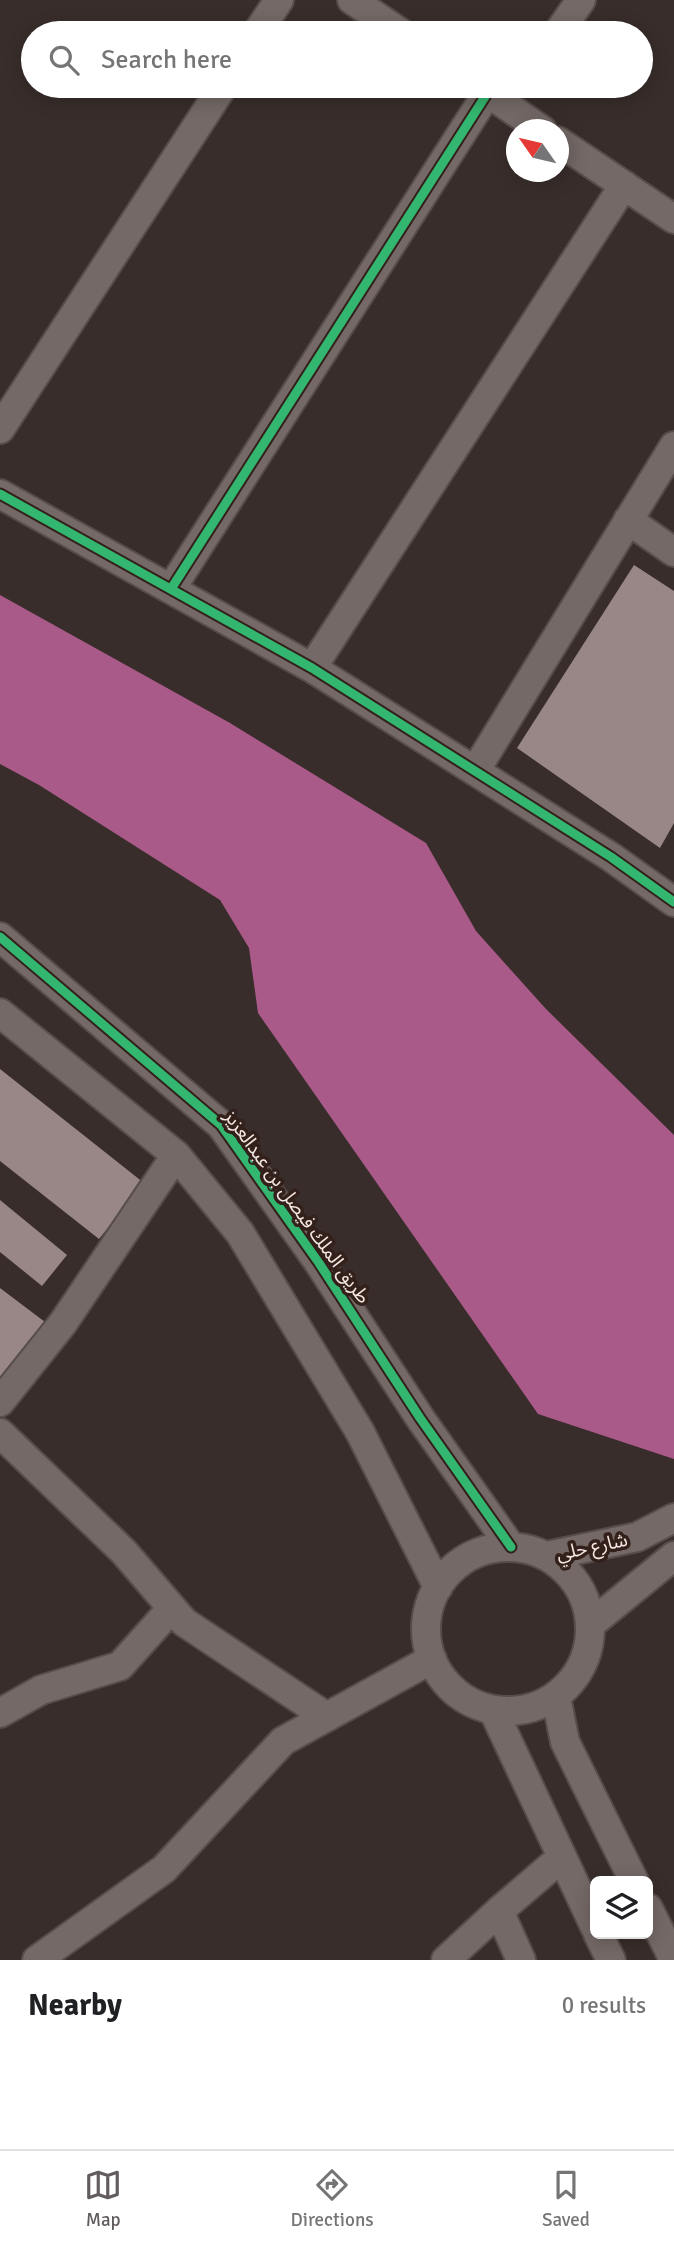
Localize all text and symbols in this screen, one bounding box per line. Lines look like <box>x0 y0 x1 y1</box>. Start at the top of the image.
search box <box>21 21 653 98</box>
icon: search <box>45 41 83 79</box>
text: Search here <box>101 44 232 76</box>
north arrow <box>506 119 569 182</box>
street label: طريق الملك فيصل بن عبدالعزيز <box>218 1105 375 1309</box>
street label: شارع حلي <box>554 1528 630 1569</box>
map controls <box>590 1876 653 1939</box>
button: layers <box>590 1876 653 1939</box>
text: Nearby <box>28 1987 122 2024</box>
text: 0 results <box>562 1991 646 2020</box>
tab: Map <box>84 2166 122 2232</box>
tab: Directions <box>291 2166 374 2232</box>
tab: Saved <box>542 2166 590 2232</box>

